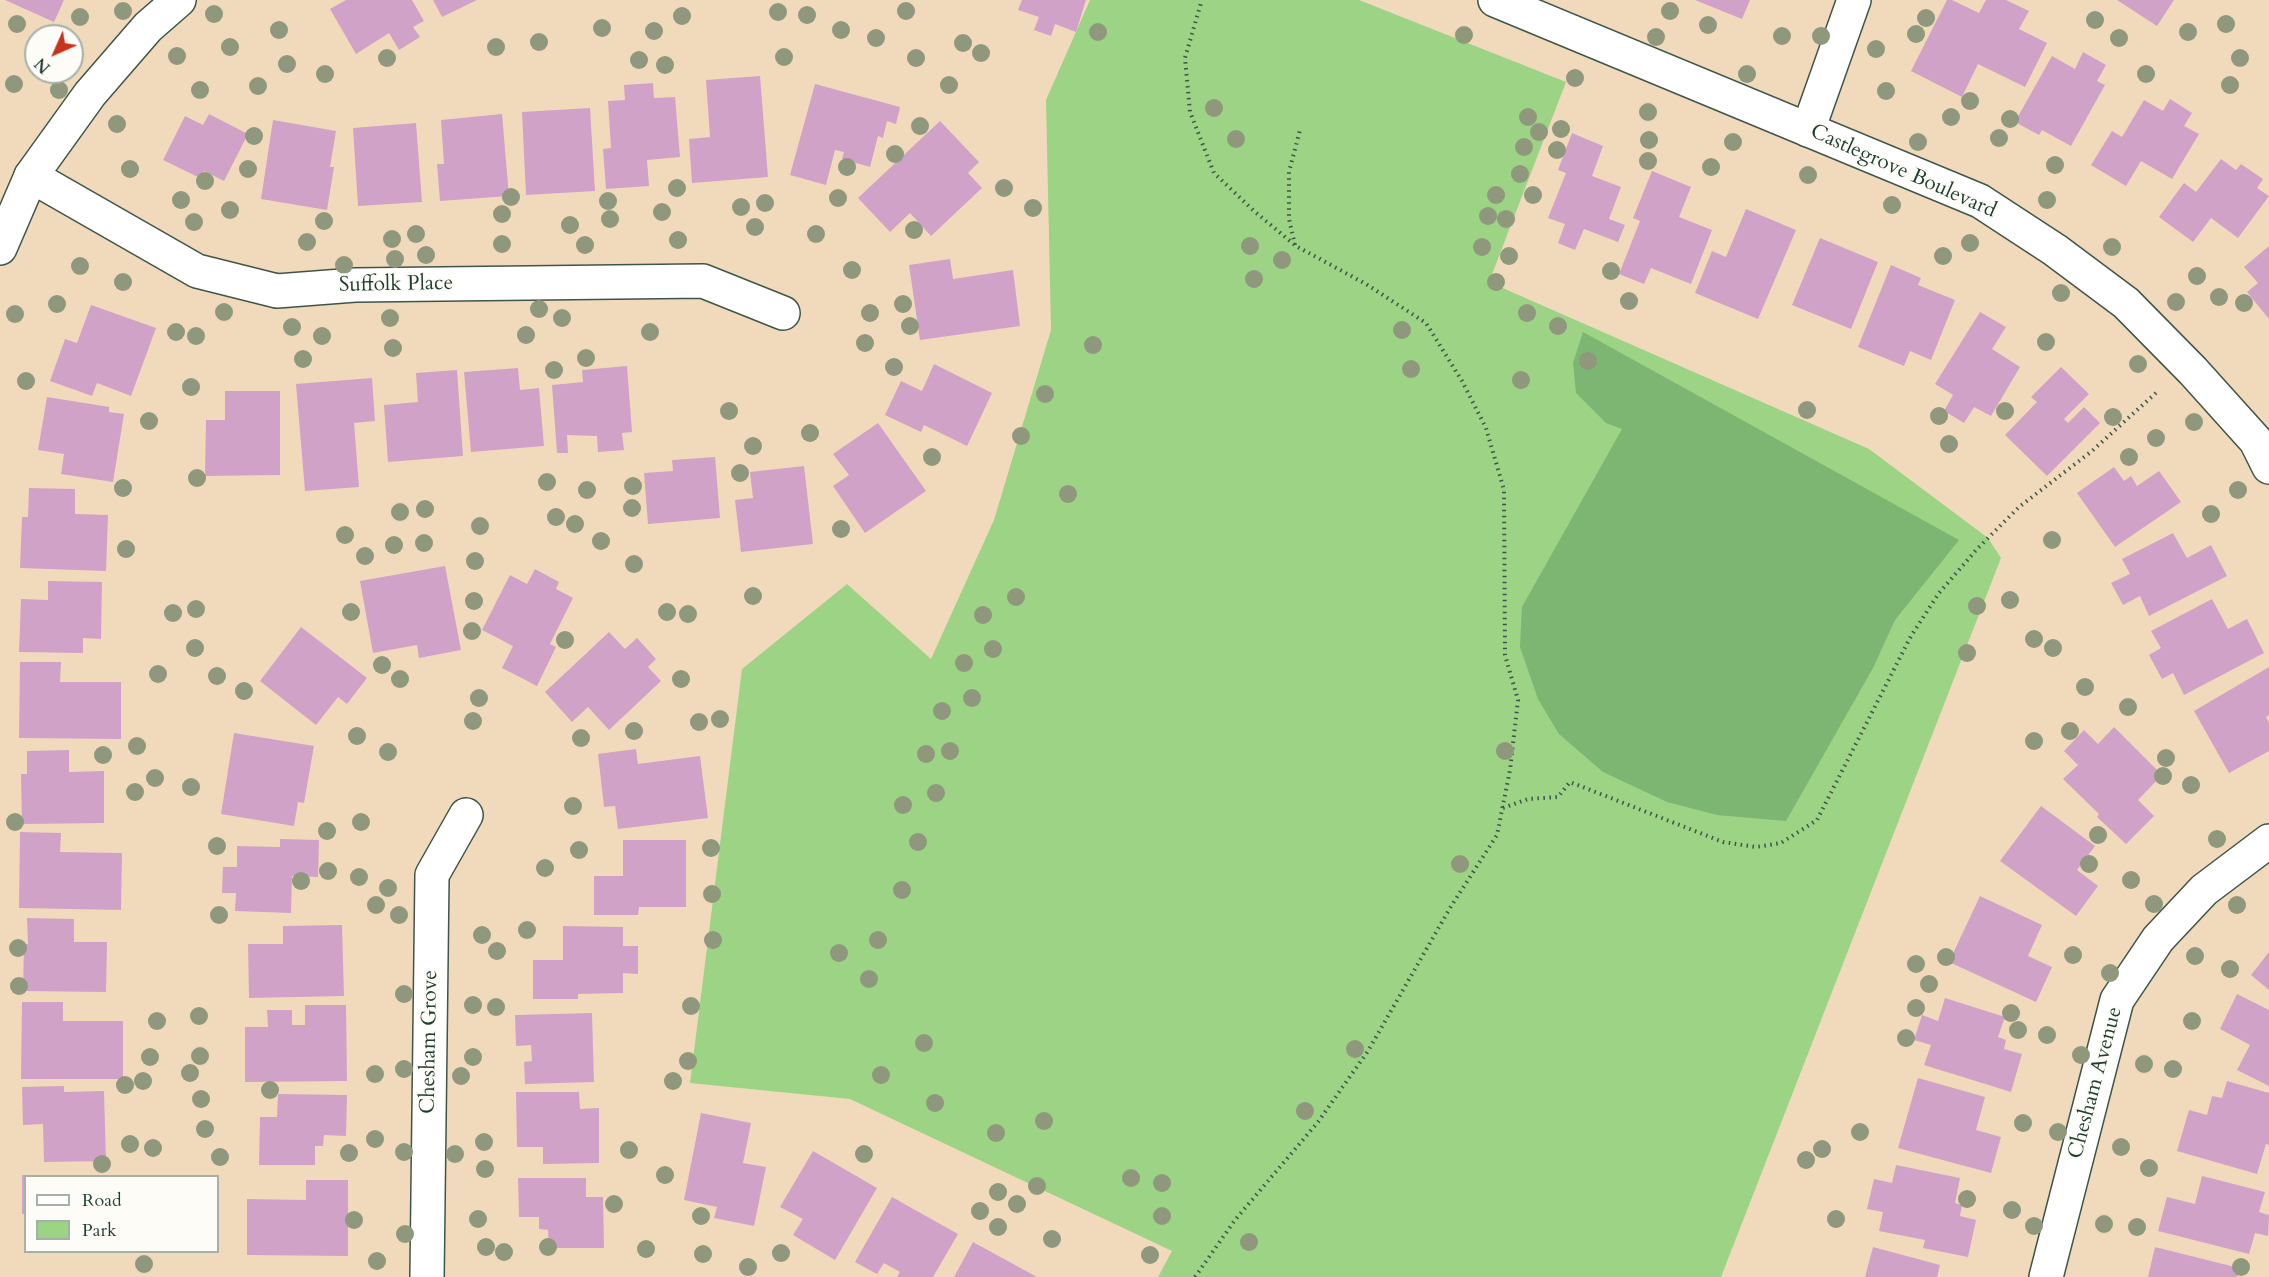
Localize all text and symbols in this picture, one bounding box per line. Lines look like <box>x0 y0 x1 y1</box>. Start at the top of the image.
north arrow <box>24 24 84 84</box>
text: N <box>30 53 55 78</box>
street label: Castlegrove Boulevard <box>1806 120 2000 224</box>
street label: Suffolk Place <box>339 271 453 299</box>
street label: Chesham Grove <box>416 970 444 1114</box>
street label: Chesham Avenue <box>2064 1004 2128 1162</box>
legend <box>24 1175 219 1253</box>
text: Road <box>82 1188 122 1213</box>
text: Park <box>82 1218 117 1243</box>

